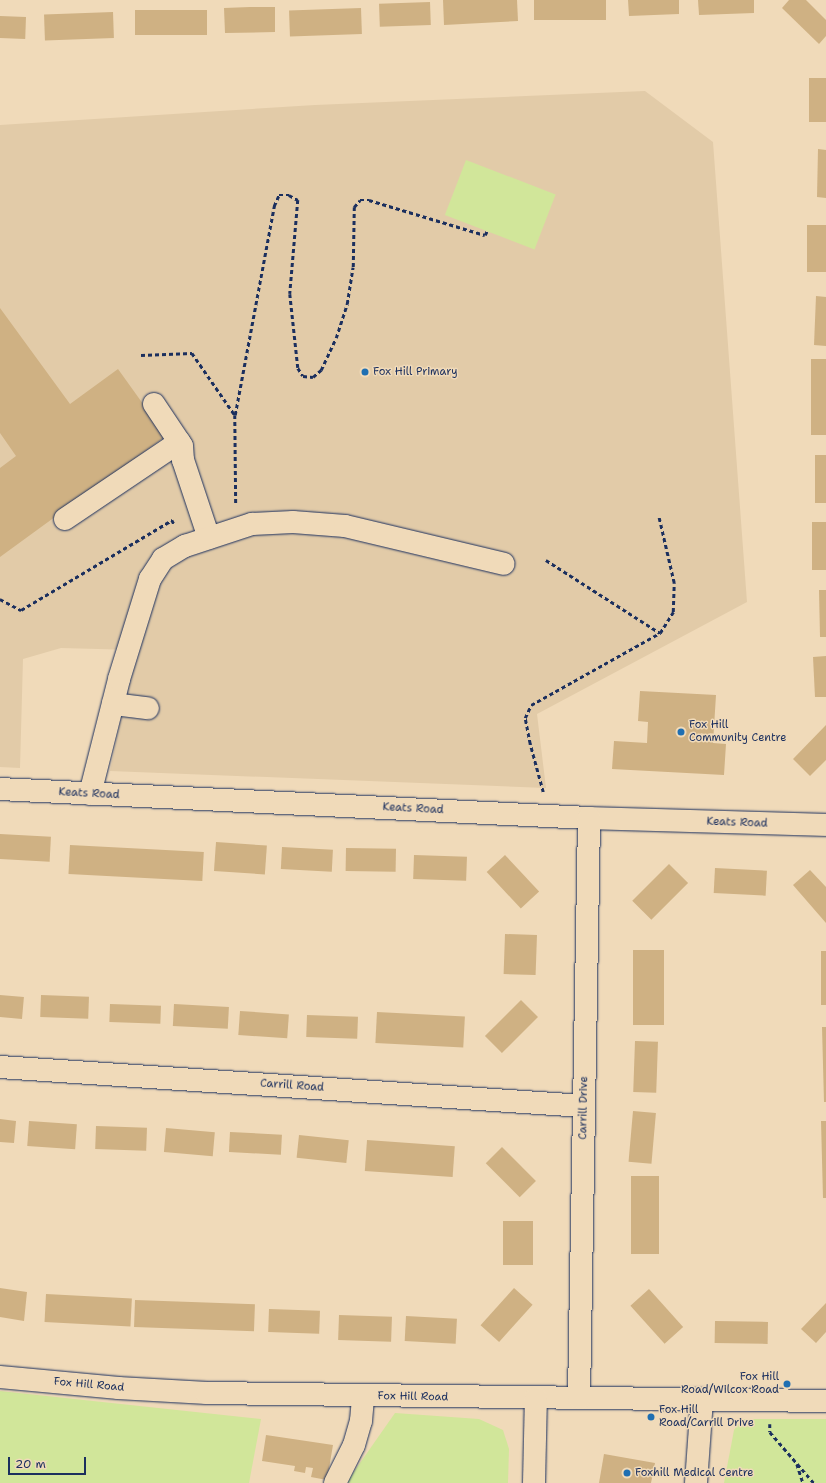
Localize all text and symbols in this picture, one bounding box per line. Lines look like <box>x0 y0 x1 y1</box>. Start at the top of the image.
place label: Fox Hill Primary <box>373 365 457 379</box>
marker: Fox Hill Primary <box>360 367 370 377</box>
place label: Fox Hill Community Centre <box>689 719 786 745</box>
marker: Fox Hill Community Centre <box>676 727 686 737</box>
street label: Keats Road <box>58 786 120 802</box>
street label: Keats Road <box>382 801 444 817</box>
street label: Keats Road <box>706 815 768 831</box>
street label: Carrill Drive <box>577 1076 591 1140</box>
street label: Carrill Road <box>260 1077 324 1095</box>
place label: Fox Hill Road/Wilcox Road <box>681 1371 779 1397</box>
street label: Fox Hill Road <box>53 1375 125 1395</box>
marker: Fox Hill Road/Wilcox Road <box>782 1379 792 1389</box>
street label: Fox Hill Road <box>378 1390 448 1404</box>
place label: Fox Hill Road/Carrill Drive <box>659 1404 754 1430</box>
marker: Fox Hill Road/Carrill Drive <box>646 1412 656 1422</box>
scale bar <box>10 1449 88 1475</box>
text: 20 m <box>15 1456 46 1472</box>
place label: Foxhill Medical Centre <box>635 1466 754 1480</box>
marker: Foxhill Medical Centre <box>622 1468 632 1478</box>

